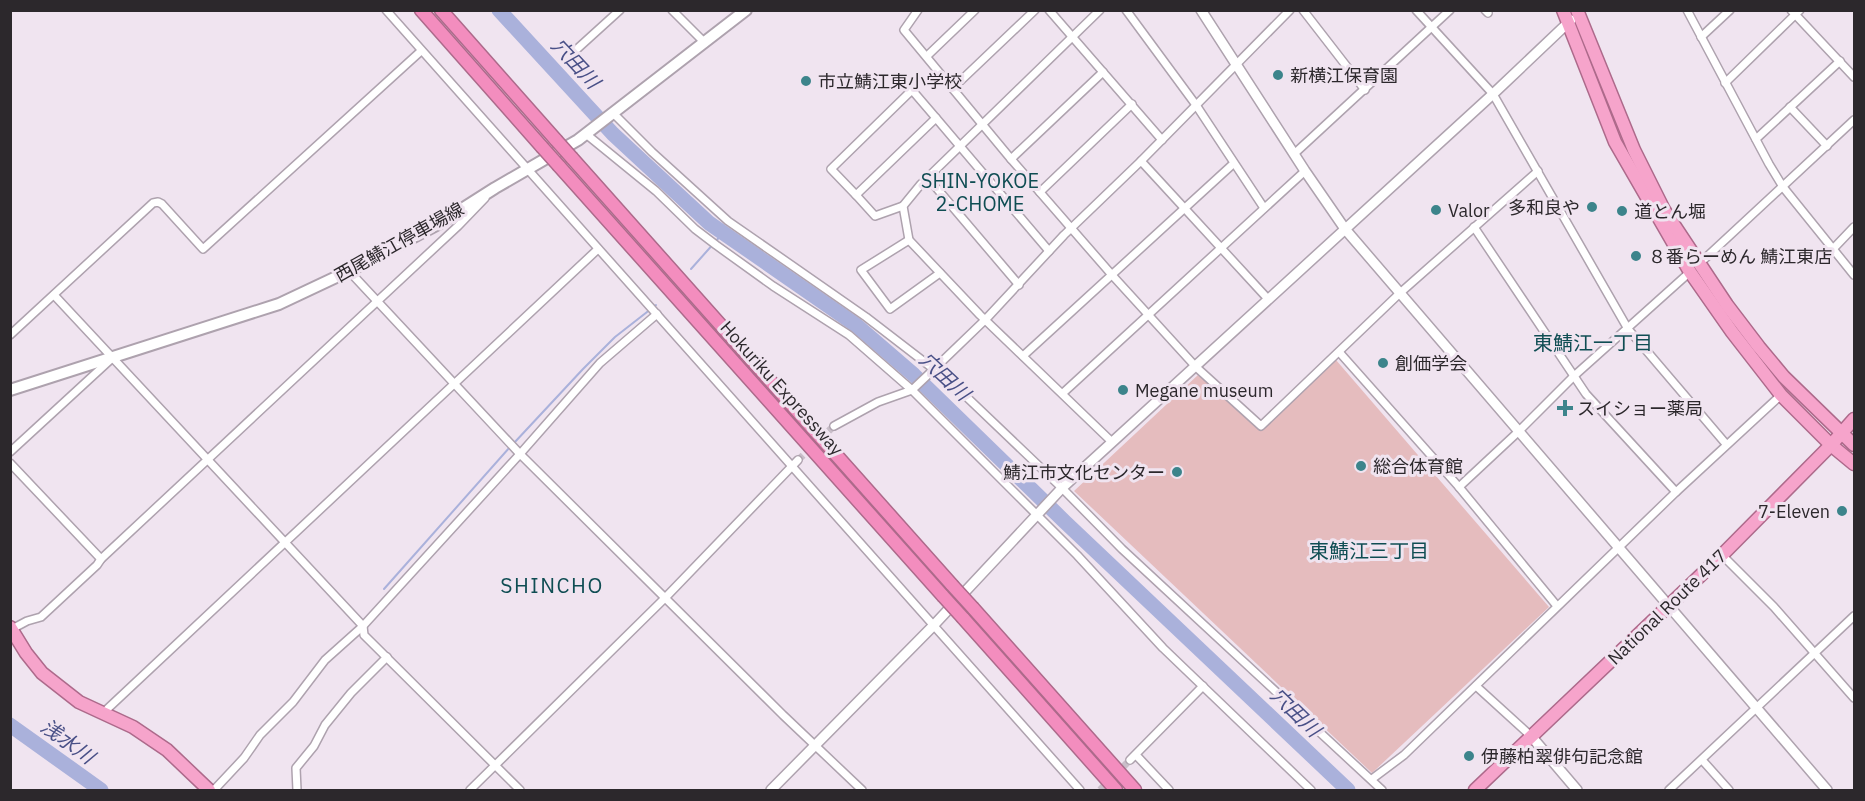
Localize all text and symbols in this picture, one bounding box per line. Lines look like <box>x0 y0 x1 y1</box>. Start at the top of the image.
water label: 穴田川 <box>546 32 608 96</box>
place label: 新横江保育園 <box>1290 64 1398 87</box>
marker: 新横江保育園 <box>1271 68 1285 82</box>
place label: 市立鯖江東小学校 <box>818 70 962 93</box>
marker: 市立鯖江東小学校 <box>799 74 813 88</box>
district label: SHIN-YOKOE 2-CHOME <box>921 167 1039 217</box>
place label: 多和良や <box>1508 196 1580 219</box>
street label: 西尾鯖江停車場線 <box>330 197 468 287</box>
place label: Valor <box>1448 199 1490 222</box>
marker: 多和良や <box>1585 200 1599 214</box>
place label: 道とん堀 <box>1634 200 1706 223</box>
marker: Valor <box>1429 203 1443 217</box>
marker: 道とん堀 <box>1615 204 1629 218</box>
place label: ８番らーめん 鯖江東店 <box>1648 245 1832 268</box>
marker: ８番らーめん 鯖江東店 <box>1629 249 1643 263</box>
street label: Hokuriku Expressway <box>716 316 848 460</box>
district label: 東鯖江一丁目 <box>1533 329 1653 356</box>
water label: 穴田川 <box>914 346 978 408</box>
place label: 創価学会 <box>1395 352 1467 375</box>
marker: 創価学会 <box>1376 356 1390 370</box>
place label: Megane museum <box>1135 379 1273 402</box>
marker: Megane museum <box>1116 383 1130 397</box>
place label: スイショー薬局 <box>1577 397 1703 420</box>
marker: スイショー薬局 <box>1558 401 1572 415</box>
place label: 総合体育館 <box>1373 455 1463 478</box>
marker: 総合体育館 <box>1354 459 1368 473</box>
place label: 鯖江市文化センター <box>1003 461 1165 484</box>
marker: 鯖江市文化センター <box>1170 465 1184 479</box>
place label: 7-Eleven <box>1758 500 1830 523</box>
marker: 7-Eleven <box>1835 504 1849 518</box>
district label: 東鯖江三丁目 <box>1309 537 1429 564</box>
street label: National Route 417 <box>1603 544 1731 670</box>
district label: SHINCHO <box>500 571 604 599</box>
water label: 穴田川 <box>1265 681 1328 744</box>
water label: 浅水川 <box>36 712 102 771</box>
place label: 伊藤柏翠俳句記念館 <box>1481 745 1643 768</box>
marker: 伊藤柏翠俳句記念館 <box>1462 749 1476 763</box>

